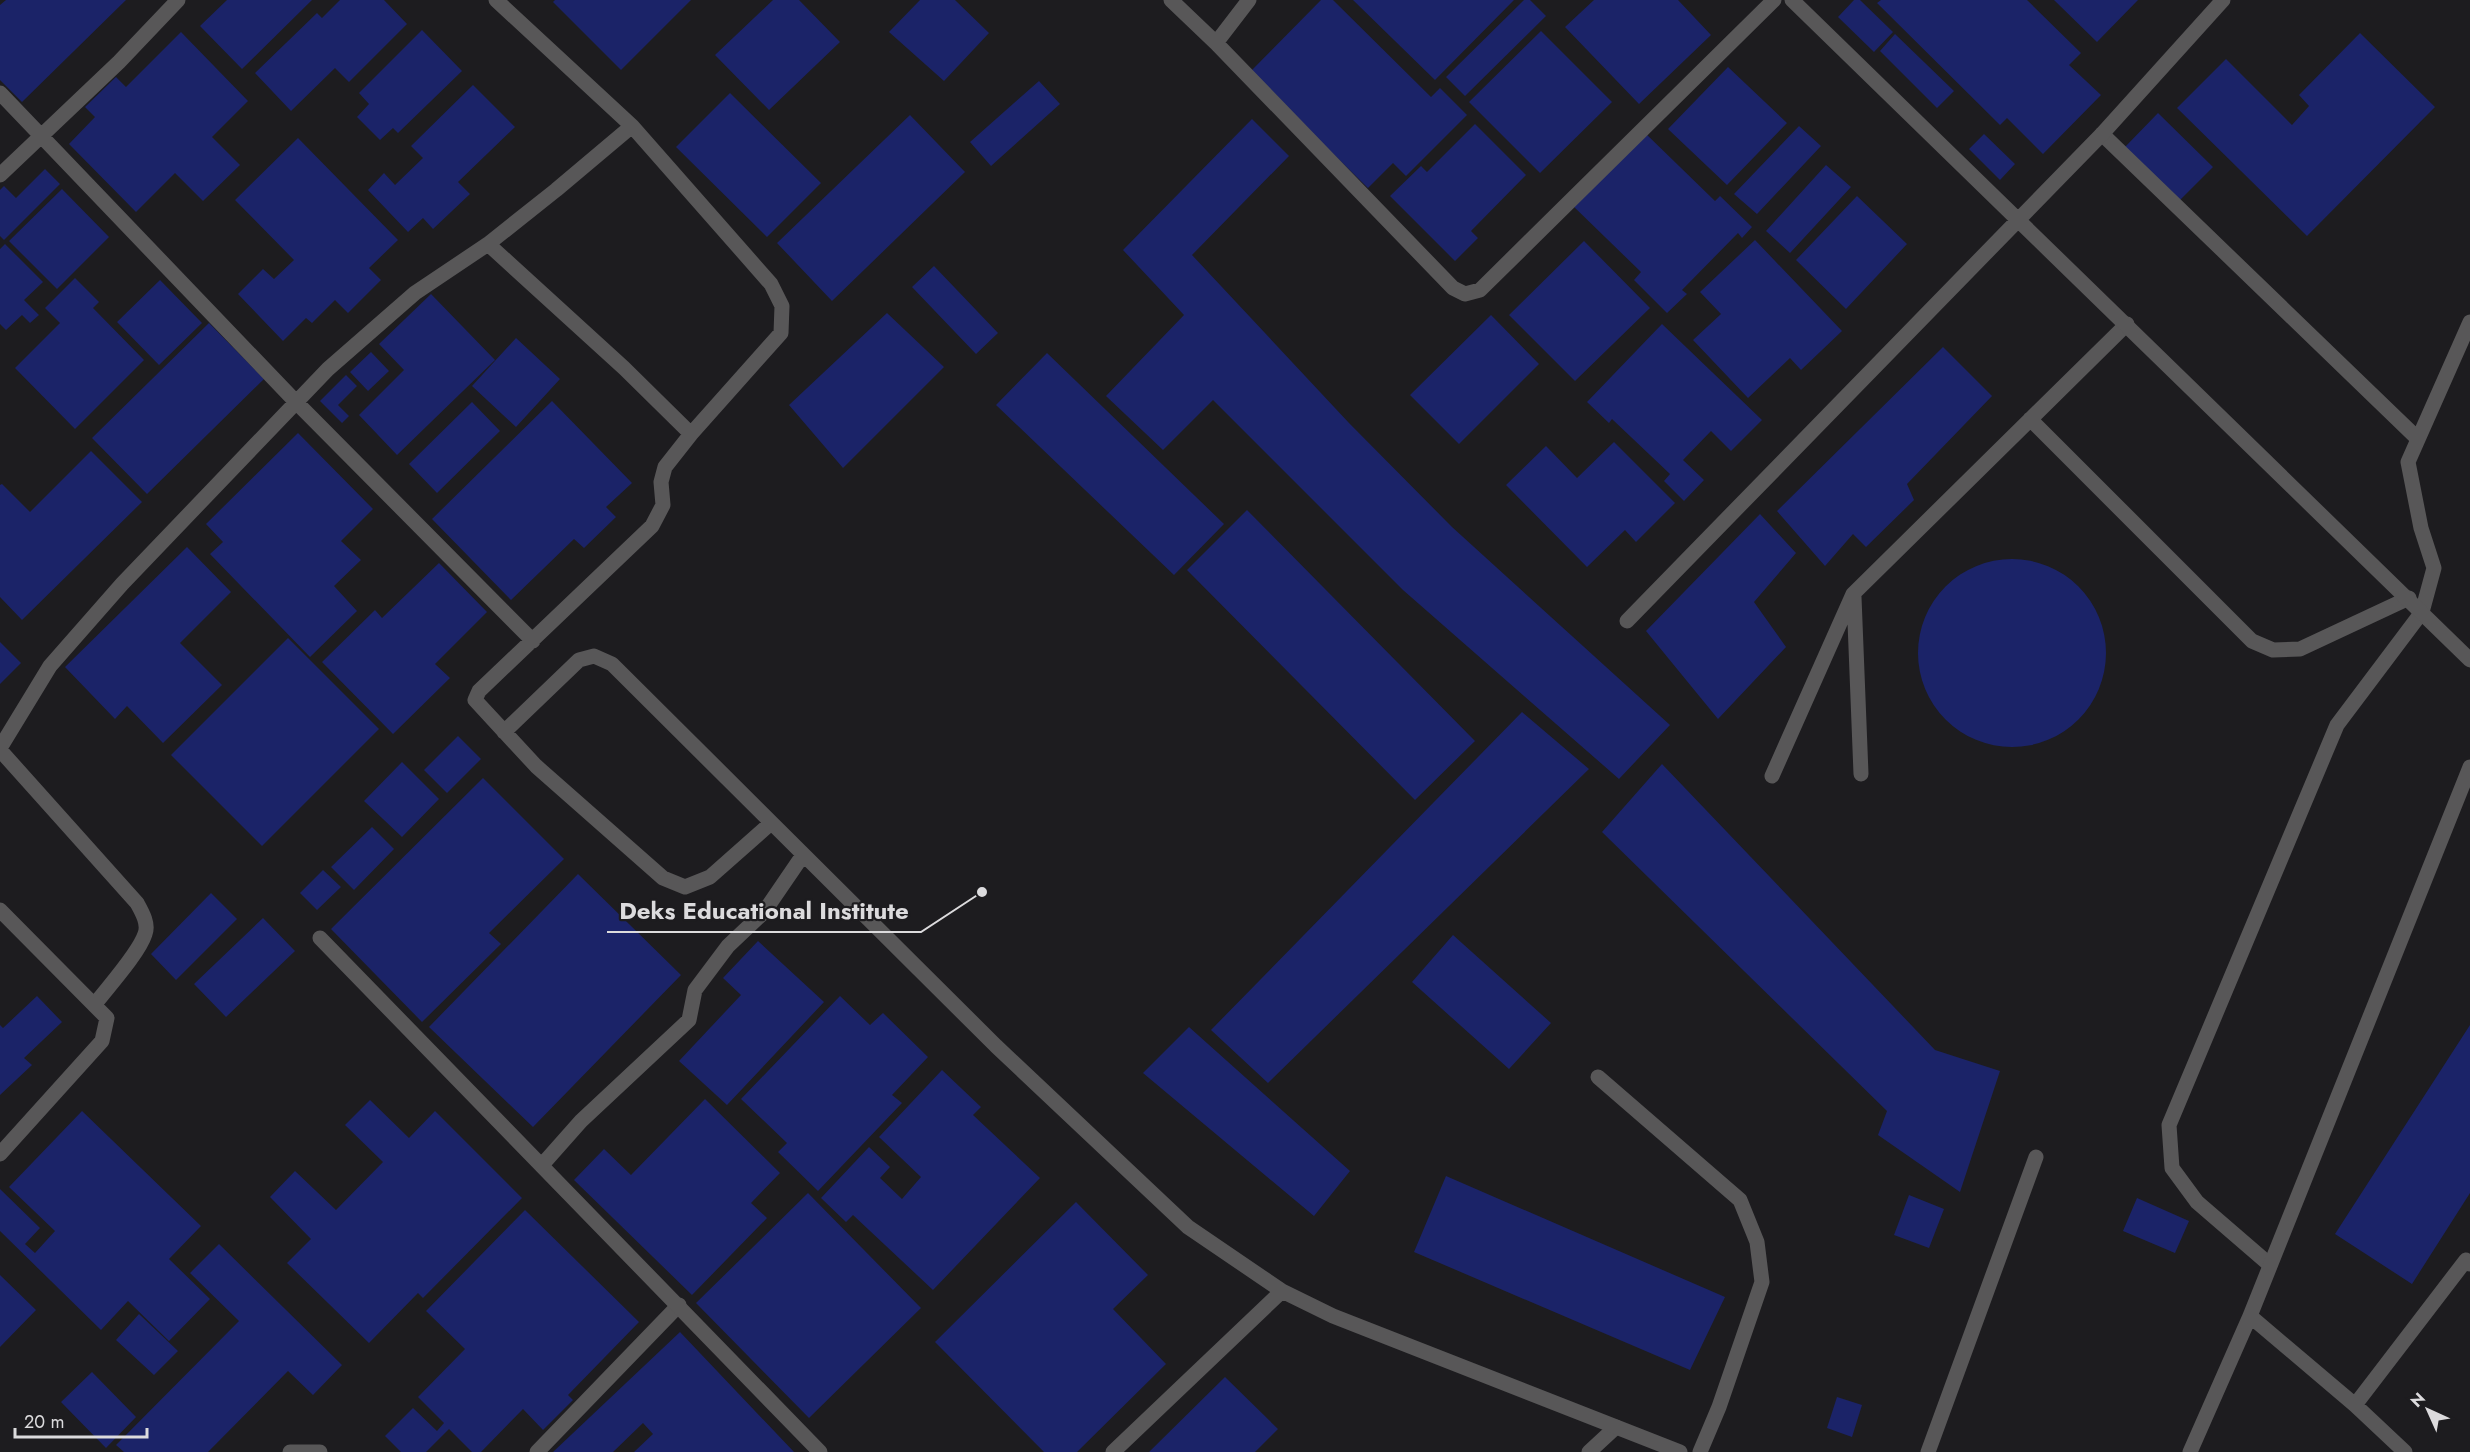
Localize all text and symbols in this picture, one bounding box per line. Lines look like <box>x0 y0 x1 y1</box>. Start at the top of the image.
callout: Deks Educational Institute <box>607 890 921 932</box>
text: Deks Educational Institute <box>619 893 909 928</box>
north arrow <box>2398 1380 2458 1440</box>
text: N <box>2405 1387 2430 1412</box>
scale bar <box>15 1401 147 1439</box>
text: 20 m <box>24 1409 64 1435</box>

